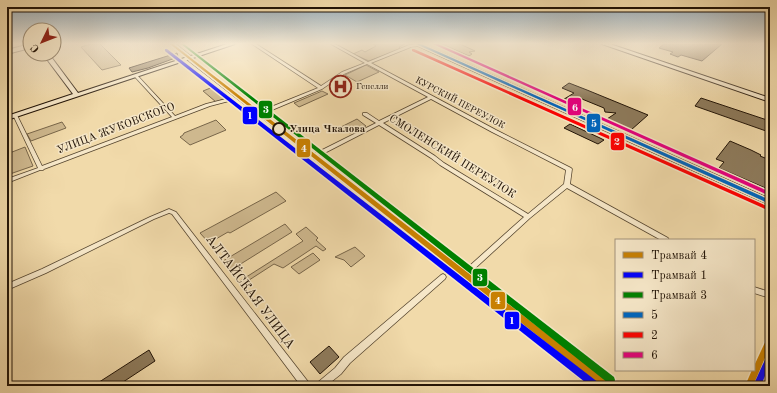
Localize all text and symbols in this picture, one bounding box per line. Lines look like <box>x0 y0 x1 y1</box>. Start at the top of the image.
north arrow <box>22 22 62 62</box>
text: С <box>29 41 42 54</box>
hospital icon: Генелли <box>328 73 354 99</box>
street label: КУРСКИЙ ПЕРЕУЛОК <box>414 75 507 131</box>
place label: Генелли <box>356 82 388 91</box>
line badge: 6 <box>567 97 582 116</box>
line badge: 3 <box>258 100 273 119</box>
street label: УЛИЦА ЖУКОВСКОГО <box>56 101 177 157</box>
text: 6 <box>572 103 578 114</box>
text: 3 <box>263 105 269 116</box>
line badge: 1 <box>242 106 258 125</box>
text: 1 <box>247 111 253 122</box>
street label: СМОЛЕНСКИЙ ПЕРЕУЛОК <box>387 112 518 201</box>
line badge: 5 <box>586 113 601 133</box>
text: 5 <box>591 119 597 130</box>
marker: Улица Чкалова <box>272 122 286 136</box>
place label: Улица Чкалова <box>289 124 366 135</box>
line badge: 2 <box>610 132 625 151</box>
text: 2 <box>614 137 620 148</box>
line badge: 4 <box>296 138 311 158</box>
text: 4 <box>301 144 307 155</box>
street label: АЛТАЙСКАЯ УЛИЦА <box>203 232 298 351</box>
legend <box>615 239 755 371</box>
text: Трамвай 4 <box>651 250 707 262</box>
line badge: 3 <box>472 268 488 287</box>
text: Трамвай 1 <box>651 270 707 282</box>
text: 3 <box>477 273 483 284</box>
text: Трамвай 3 <box>651 290 707 302</box>
line badge: 4 <box>490 291 506 310</box>
text: 4 <box>495 296 501 307</box>
text: 5 <box>651 309 658 322</box>
line badge: 1 <box>504 311 520 330</box>
text: 1 <box>509 316 515 327</box>
text: 2 <box>651 330 658 342</box>
text: 6 <box>651 350 658 362</box>

